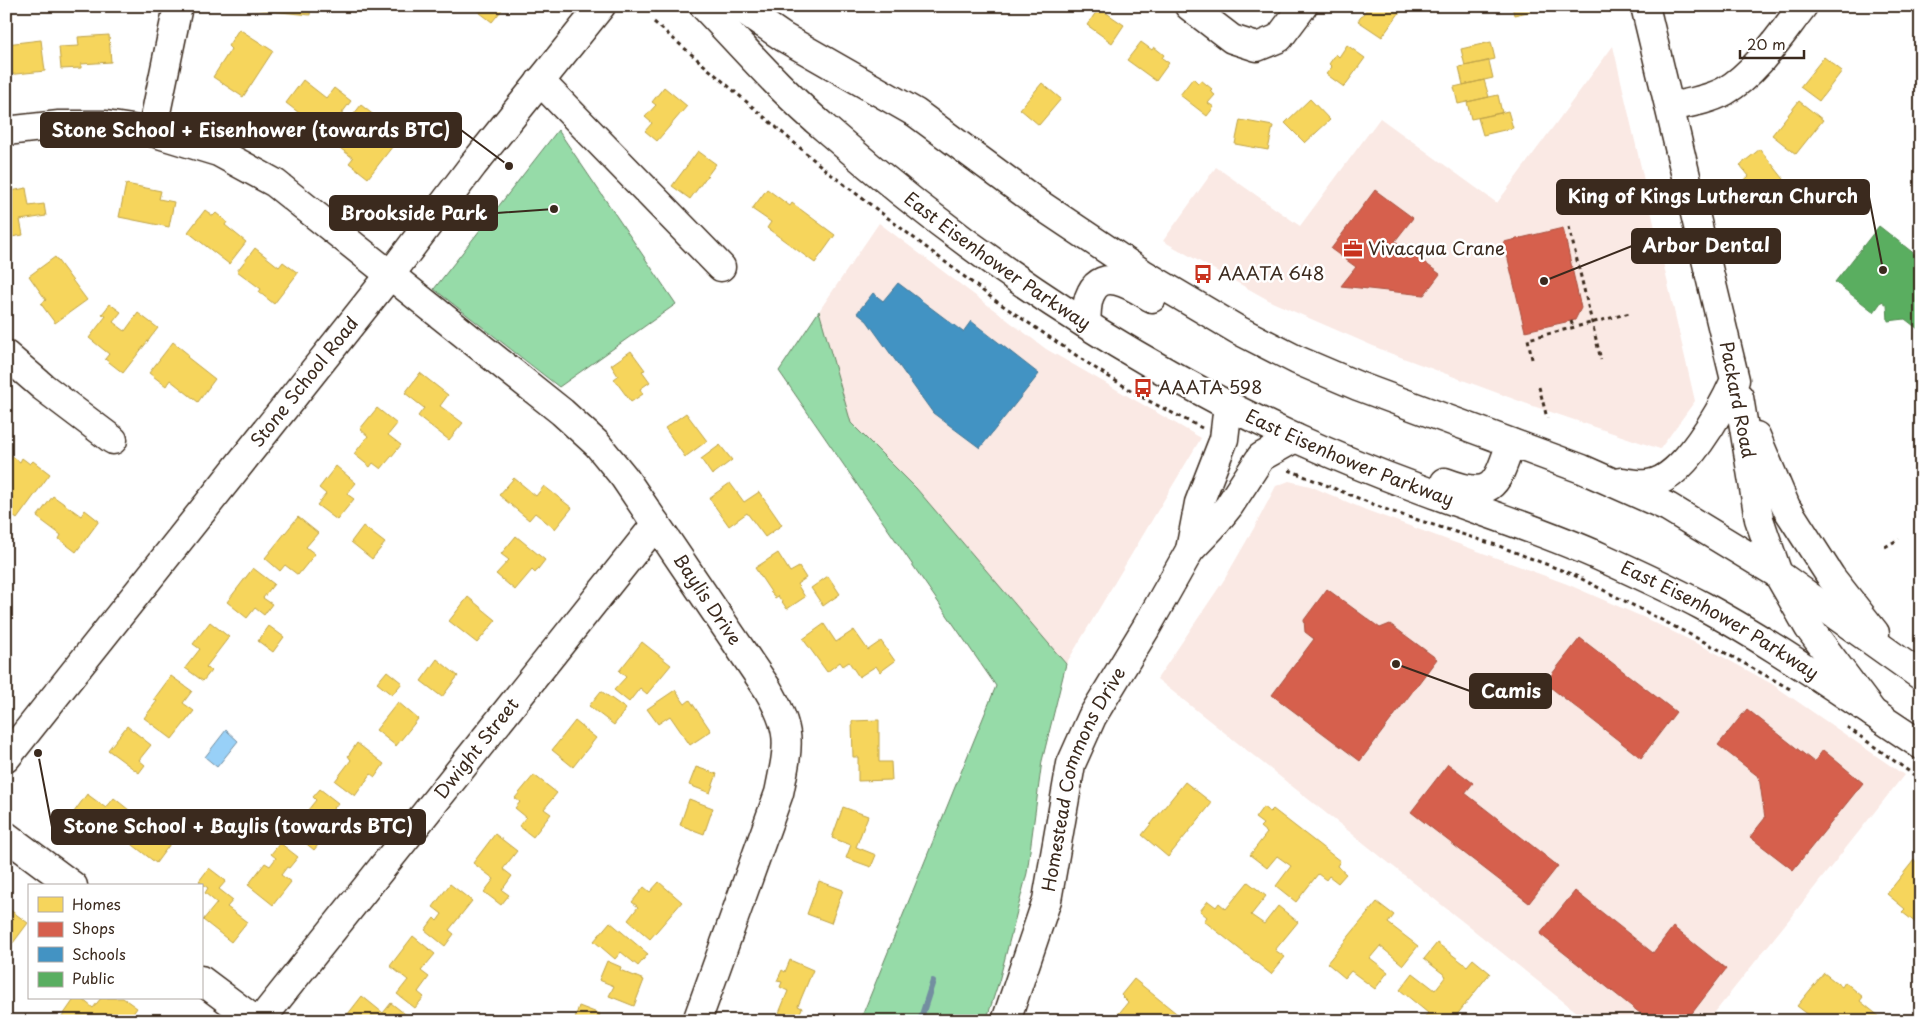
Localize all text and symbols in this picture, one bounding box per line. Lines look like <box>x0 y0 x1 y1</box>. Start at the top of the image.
scale bar <box>1740 28 1803 60</box>
text: 20 m <box>1747 32 1786 55</box>
callout: Stone School + Eisenhower (towards BTC) <box>41 113 461 147</box>
text: Stone School + Eisenhower (towards BTC) <box>52 115 450 143</box>
callout: King of Kings Lutheran Church <box>1557 180 1869 214</box>
text: King of Kings Lutheran Church <box>1568 181 1858 209</box>
street label: East Eisenhower Parkway <box>899 185 1097 336</box>
callout: Brookside Park <box>330 196 497 230</box>
text: Brookside Park <box>341 198 488 226</box>
callout: Arbor Dental <box>1632 229 1780 263</box>
text: Arbor Dental <box>1641 230 1770 258</box>
place label: Vivacqua Crane <box>1368 234 1505 261</box>
office icon: Vivacqua Crane <box>1342 238 1364 260</box>
place label: AAATA 648 <box>1218 259 1325 286</box>
bus stop icon: AAATA 648 <box>1192 263 1214 285</box>
street label: Stone School Road <box>243 310 364 453</box>
street label: Packard Road <box>1714 339 1763 460</box>
place label: AAATA 598 <box>1158 373 1262 400</box>
bus stop icon: AAATA 598 <box>1132 377 1154 399</box>
street label: East Eisenhower Parkway <box>1241 401 1458 512</box>
street label: Baylis Drive <box>668 547 749 650</box>
street label: East Eisenhower Parkway <box>1617 553 1825 686</box>
street label: Homestead Commons Drive <box>1034 661 1131 893</box>
callout: Camis <box>1470 674 1551 708</box>
text: Camis <box>1481 676 1541 704</box>
street label: Dwight Street <box>427 691 525 804</box>
callout: Stone School + Baylis (towards BTC) <box>52 810 425 844</box>
text: Stone School + Baylis (towards BTC) <box>63 811 413 839</box>
legend <box>28 884 202 1000</box>
text: Homes <box>72 892 121 915</box>
text: Shops <box>72 916 115 939</box>
text: Schools <box>72 942 126 965</box>
text: Public <box>72 966 115 989</box>

